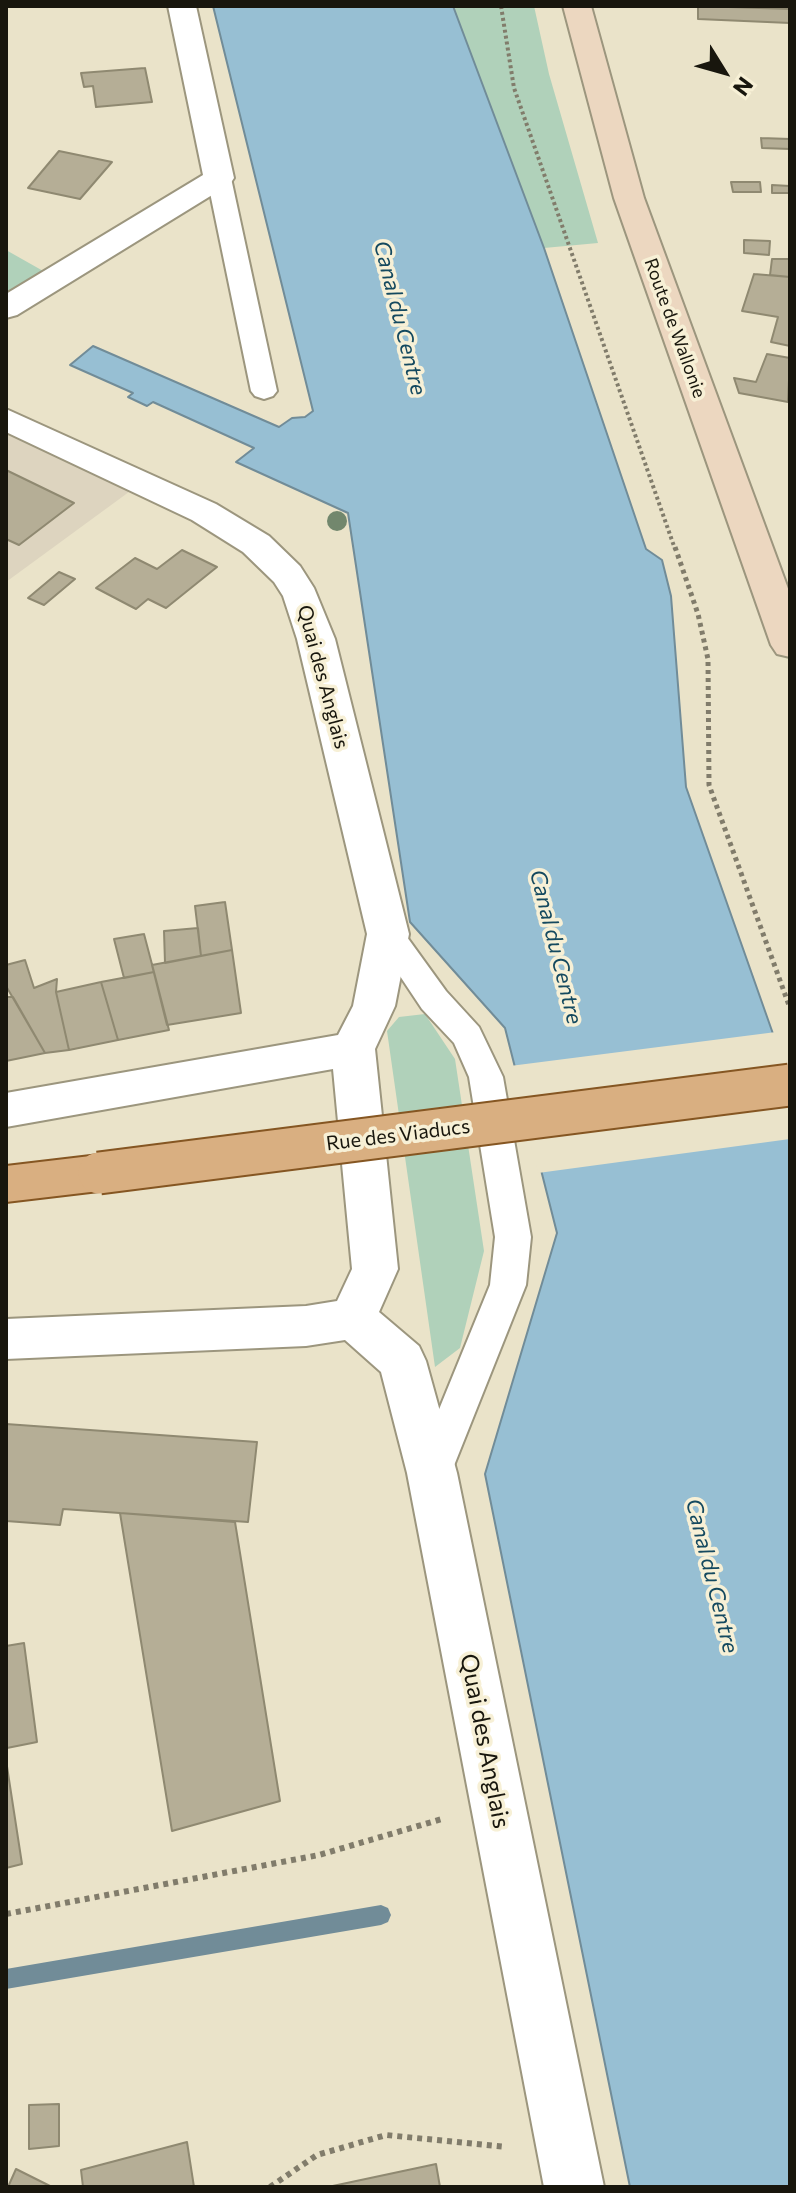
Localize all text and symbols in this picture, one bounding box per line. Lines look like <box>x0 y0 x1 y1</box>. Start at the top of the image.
north arrow <box>684 32 764 112</box>
text: N <box>728 72 759 101</box>
water label: Canal du Centre <box>368 238 432 398</box>
street label: Route de Wallonie <box>640 255 710 401</box>
street label: Quai des Anglais <box>292 602 354 752</box>
water label: Canal du Centre <box>524 867 588 1027</box>
street label: Rue des Viaducs <box>325 1114 471 1156</box>
water label: Canal du Centre <box>680 1496 744 1656</box>
street label: Quai des Anglais <box>454 1651 516 1831</box>

